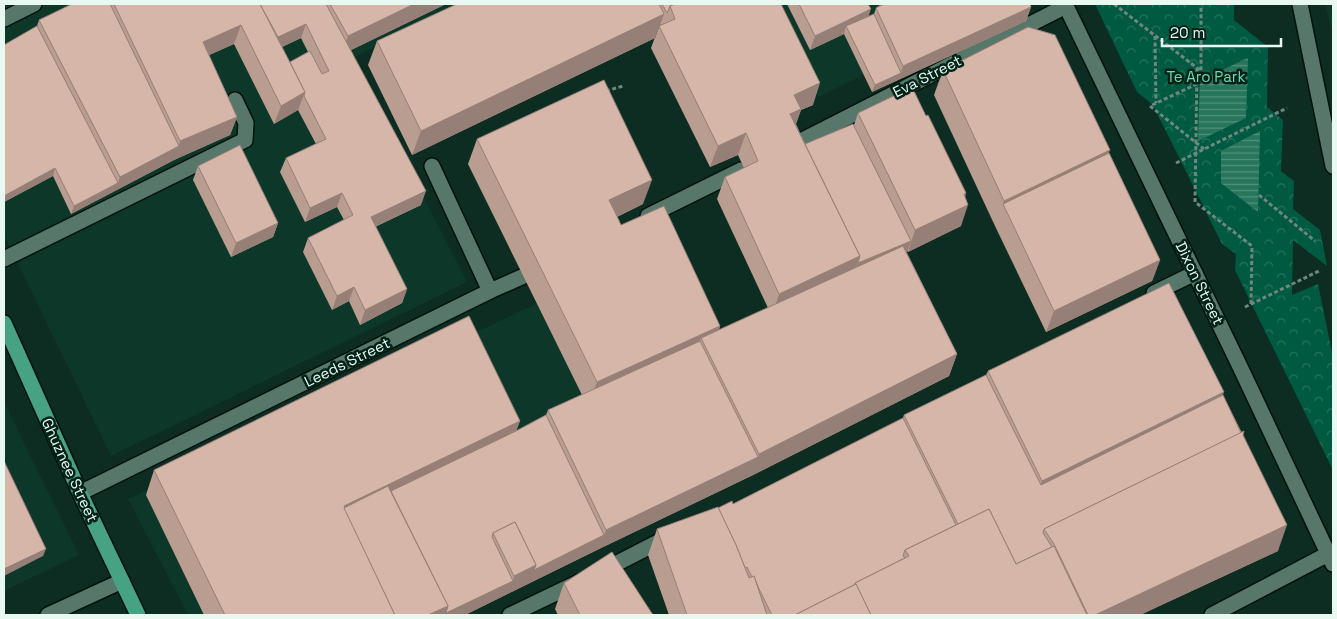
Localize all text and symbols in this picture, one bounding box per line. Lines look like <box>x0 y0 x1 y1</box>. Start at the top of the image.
scale bar <box>1162 15 1281 47</box>
text: 20 m <box>1170 23 1205 42</box>
street label: Eva Street <box>889 51 965 101</box>
park label: Te Aro Park <box>1166 67 1246 86</box>
street label: Dixon Street <box>1172 238 1228 328</box>
street label: Leeds Street <box>301 333 393 391</box>
street label: Ghuznee Street <box>38 415 102 525</box>

